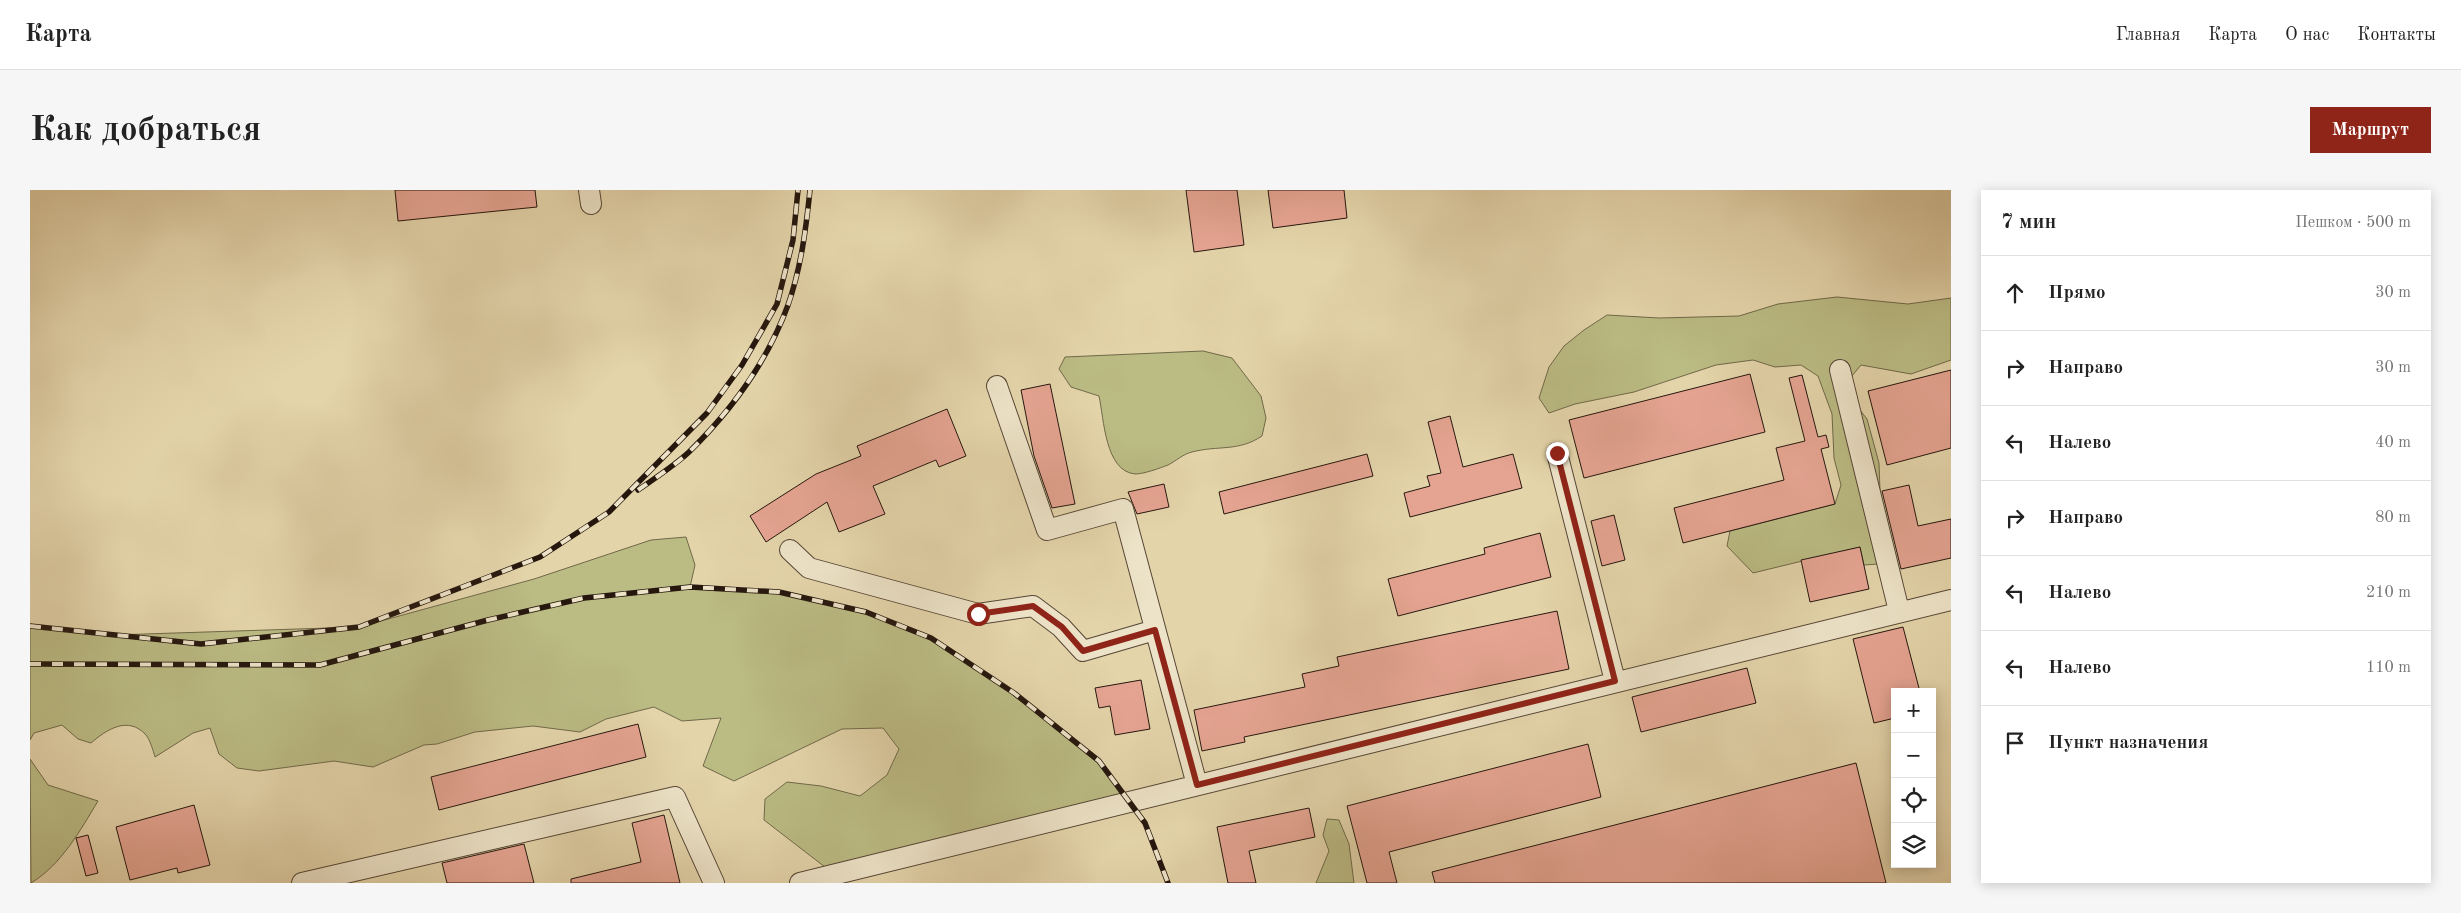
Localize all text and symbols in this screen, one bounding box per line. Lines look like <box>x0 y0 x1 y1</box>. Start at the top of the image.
text: Карта <box>25 23 92 47</box>
text: Главная <box>2116 26 2180 44</box>
text: Карта <box>2208 26 2257 44</box>
text: О нас <box>2285 26 2329 44</box>
text: Контакты <box>2357 26 2436 44</box>
button: Маршрут <box>2310 107 2431 153</box>
text: Как добраться <box>30 113 261 148</box>
text: 7 мин <box>2001 212 2056 233</box>
text: Пешком · 500 m <box>2295 215 2411 231</box>
icon: ahead <box>2001 279 2029 307</box>
text: Прямо <box>2048 284 2106 303</box>
text: 30 m <box>2375 285 2411 301</box>
icon: right <box>2001 354 2029 382</box>
text: Направо <box>2048 359 2123 378</box>
text: 30 m <box>2375 360 2411 376</box>
icon: left <box>2001 429 2029 457</box>
text: Налево <box>2048 434 2111 453</box>
text: 40 m <box>2375 435 2411 451</box>
route end <box>1546 442 1569 465</box>
icon: right <box>2001 504 2029 532</box>
text: Направо <box>2048 509 2123 528</box>
text: 80 m <box>2375 510 2411 526</box>
icon: left <box>2001 579 2029 607</box>
text: Налево <box>2048 584 2111 603</box>
text: 210 m <box>2366 585 2411 601</box>
route start <box>967 603 990 626</box>
icon: left <box>2001 654 2029 682</box>
text: Налево <box>2048 659 2111 678</box>
text: 110 m <box>2366 660 2411 676</box>
map controls <box>1891 688 1936 868</box>
button: + <box>1891 688 1936 733</box>
icon: arrive <box>2001 729 2029 757</box>
button: − <box>1891 733 1936 778</box>
text: Пункт назначения <box>2048 734 2208 753</box>
button: locate <box>1891 778 1936 823</box>
button: layers <box>1891 823 1936 868</box>

